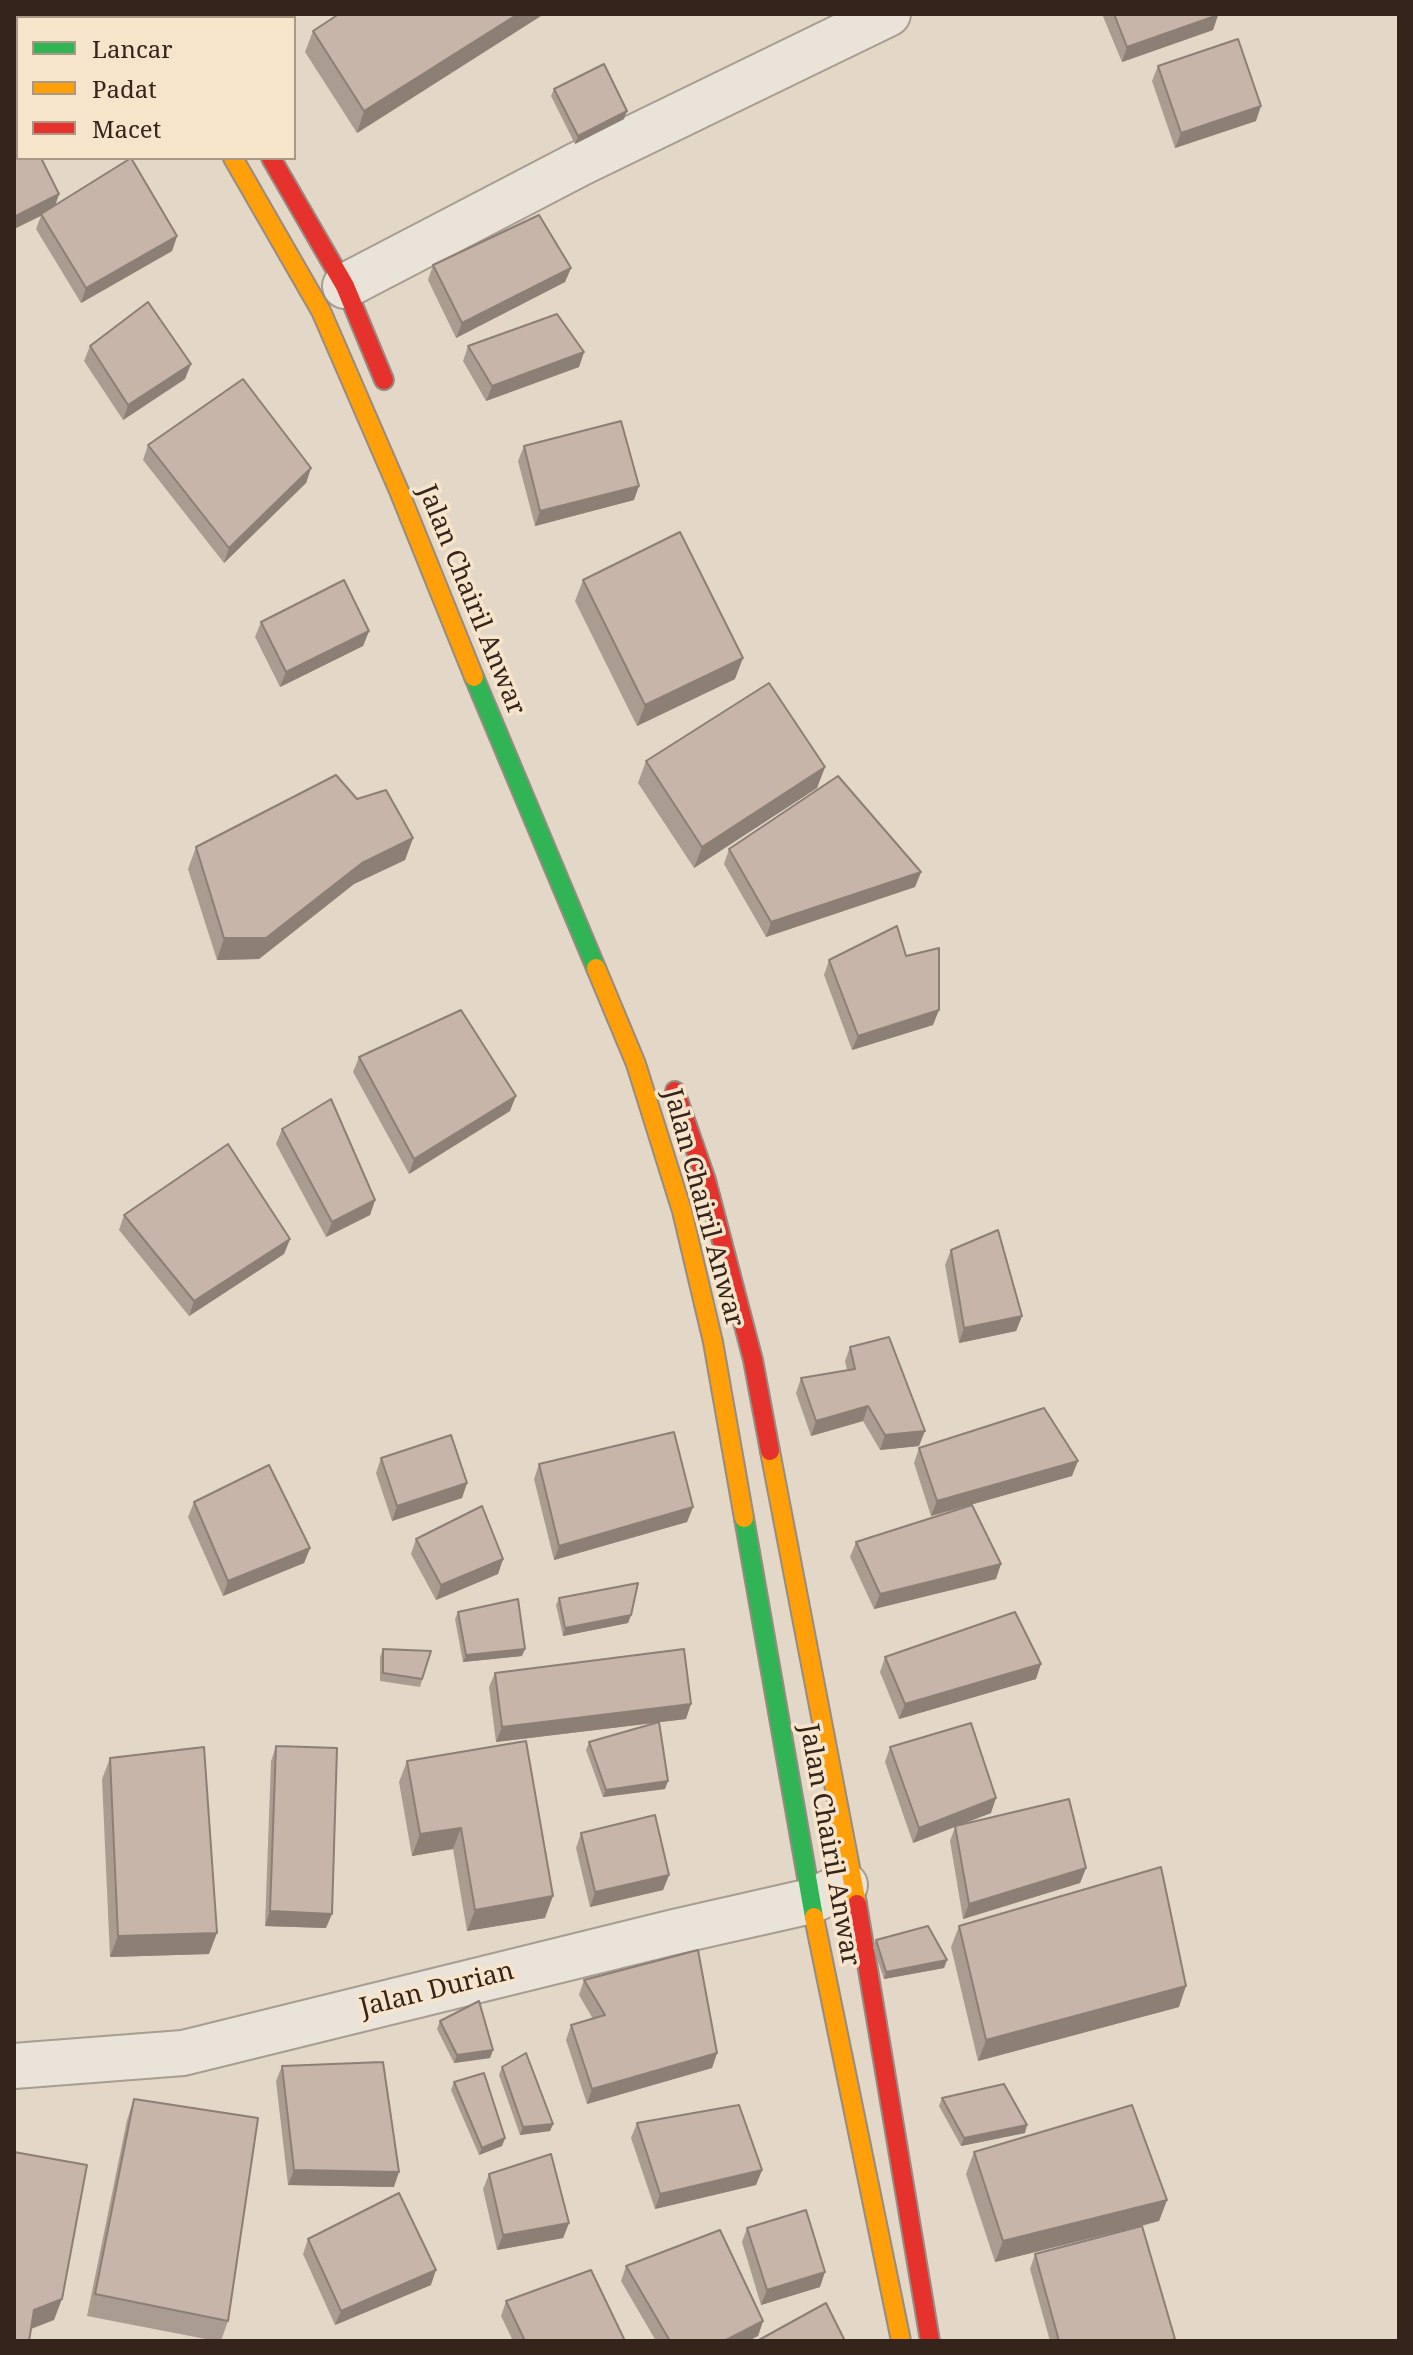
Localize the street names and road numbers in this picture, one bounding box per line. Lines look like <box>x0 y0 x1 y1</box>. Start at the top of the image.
street label: Jalan Chairil Anwar <box>411 480 531 720</box>
street label: Jalan Chairil Anwar <box>656 1085 750 1331</box>
street label: Jalan Chairil Anwar <box>792 1721 866 1969</box>
street label: Jalan Durian <box>357 1956 517 2024</box>

